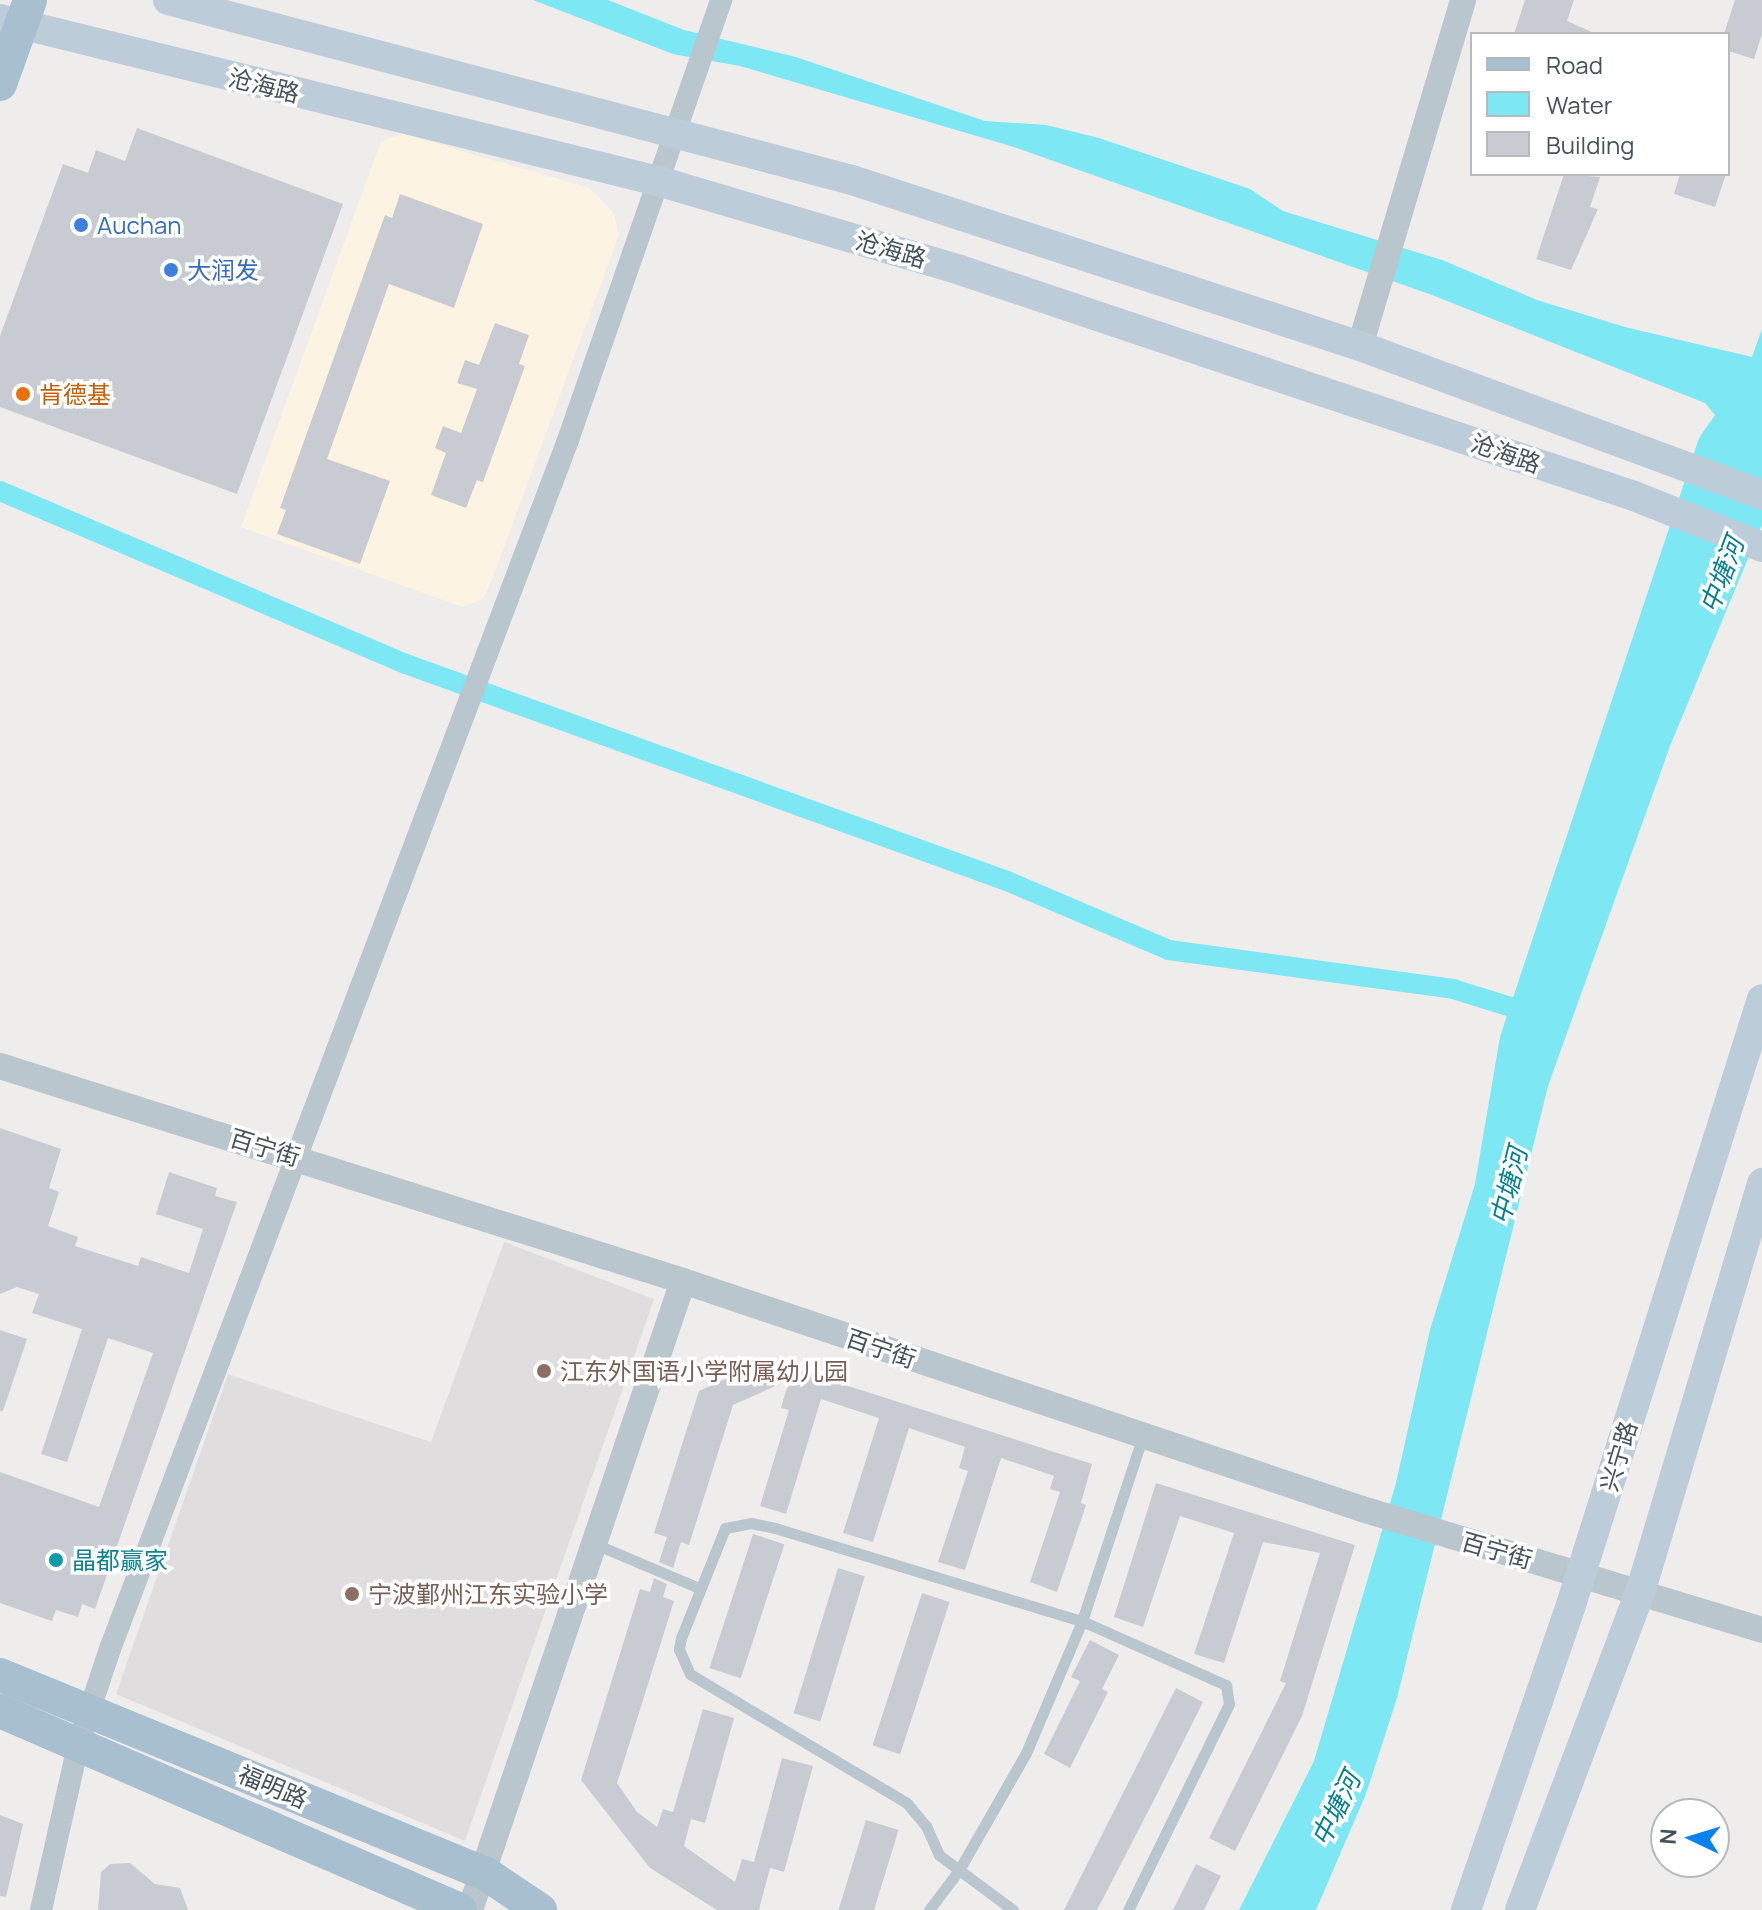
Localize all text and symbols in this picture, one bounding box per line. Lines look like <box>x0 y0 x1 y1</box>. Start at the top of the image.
legend <box>1470 32 1730 176</box>
text: Road <box>1546 48 1603 81</box>
street label: 沧海路 <box>226 62 302 108</box>
text: Water <box>1546 88 1613 121</box>
text: Building <box>1546 128 1634 161</box>
place label: Auchan <box>97 211 182 239</box>
marker: Auchan <box>72 216 90 234</box>
street label: 沧海路 <box>852 225 930 273</box>
place label: 大润发 <box>187 256 259 284</box>
marker: 大润发 <box>162 261 180 279</box>
place label: 肯德基 <box>39 380 111 408</box>
marker: 肯德基 <box>14 385 32 403</box>
street label: 沧海路 <box>1467 428 1545 478</box>
water label: 中塘河 <box>1693 533 1751 617</box>
street label: 百宁街 <box>226 1123 304 1171</box>
water label: 中塘河 <box>1484 1144 1534 1228</box>
street label: 百宁街 <box>842 1323 920 1373</box>
place label: 江东外国语小学附属幼儿园 <box>560 1357 848 1385</box>
marker: 江东外国语小学附属幼儿园 <box>535 1362 553 1380</box>
street label: 兴宁路 <box>1594 1417 1642 1495</box>
street label: 百宁街 <box>1458 1526 1536 1574</box>
place label: 晶都赢家 <box>72 1546 168 1574</box>
marker: 晶都赢家 <box>47 1551 65 1569</box>
place label: 宁波鄞州江东实验小学 <box>368 1580 608 1608</box>
marker: 宁波鄞州江东实验小学 <box>343 1585 361 1603</box>
street label: 福明路 <box>234 1759 312 1813</box>
water label: 中塘河 <box>1305 1767 1367 1851</box>
north arrow <box>1650 1798 1730 1878</box>
text: N <box>1653 1828 1684 1845</box>

